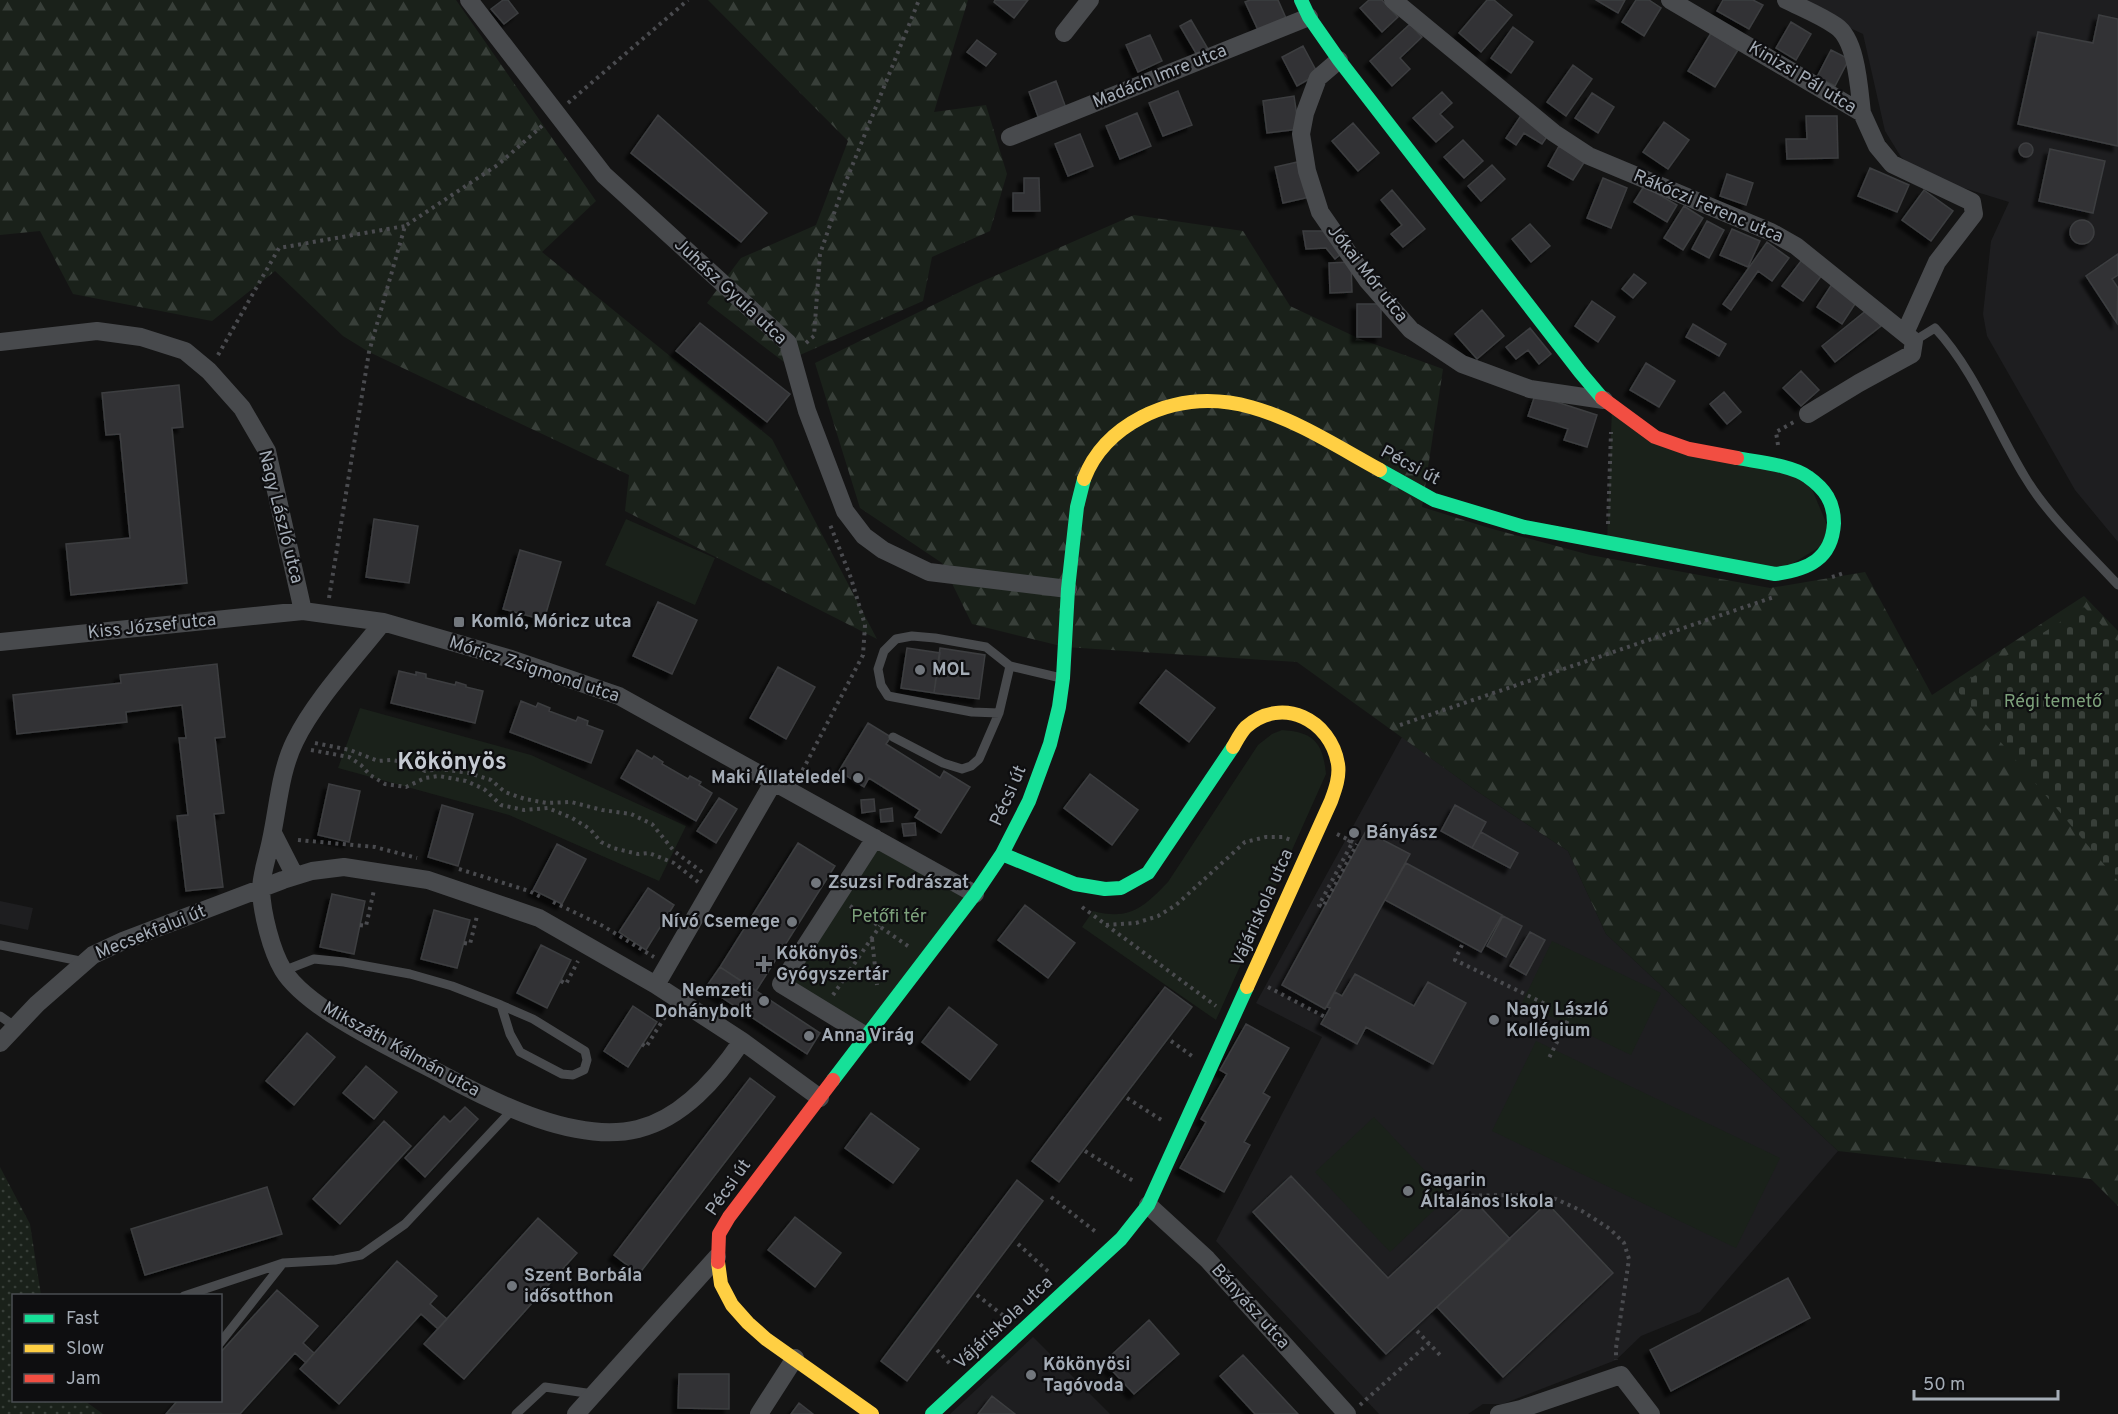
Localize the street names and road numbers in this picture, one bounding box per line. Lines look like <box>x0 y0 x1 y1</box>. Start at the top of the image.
street label: Kinizsi Pál utca <box>1744 37 1860 119</box>
street label: Madách Imre utca <box>1090 40 1230 114</box>
street label: Rákóczi Ferenc utca <box>1629 165 1787 249</box>
street label: Jókai Mór utca <box>1322 220 1412 328</box>
street label: Juhász Gyula utca <box>669 234 791 350</box>
street label: Pécsi út <box>1376 441 1444 491</box>
street label: Nagy László utca <box>252 448 308 586</box>
street label: Kiss József utca <box>87 609 217 645</box>
street label: Móricz Zsigmond utca <box>446 632 622 708</box>
street label: Pécsi út <box>985 762 1033 830</box>
street label: Vájáriskola utca <box>1227 846 1299 970</box>
street label: Mecsekfalui út <box>93 900 209 966</box>
street label: Mikszáth Kálmán utca <box>318 997 484 1103</box>
street label: Pécsi út <box>701 1155 757 1221</box>
street label: Bányász utca <box>1206 1260 1294 1354</box>
street label: Vájáriskola utca <box>950 1271 1058 1375</box>

